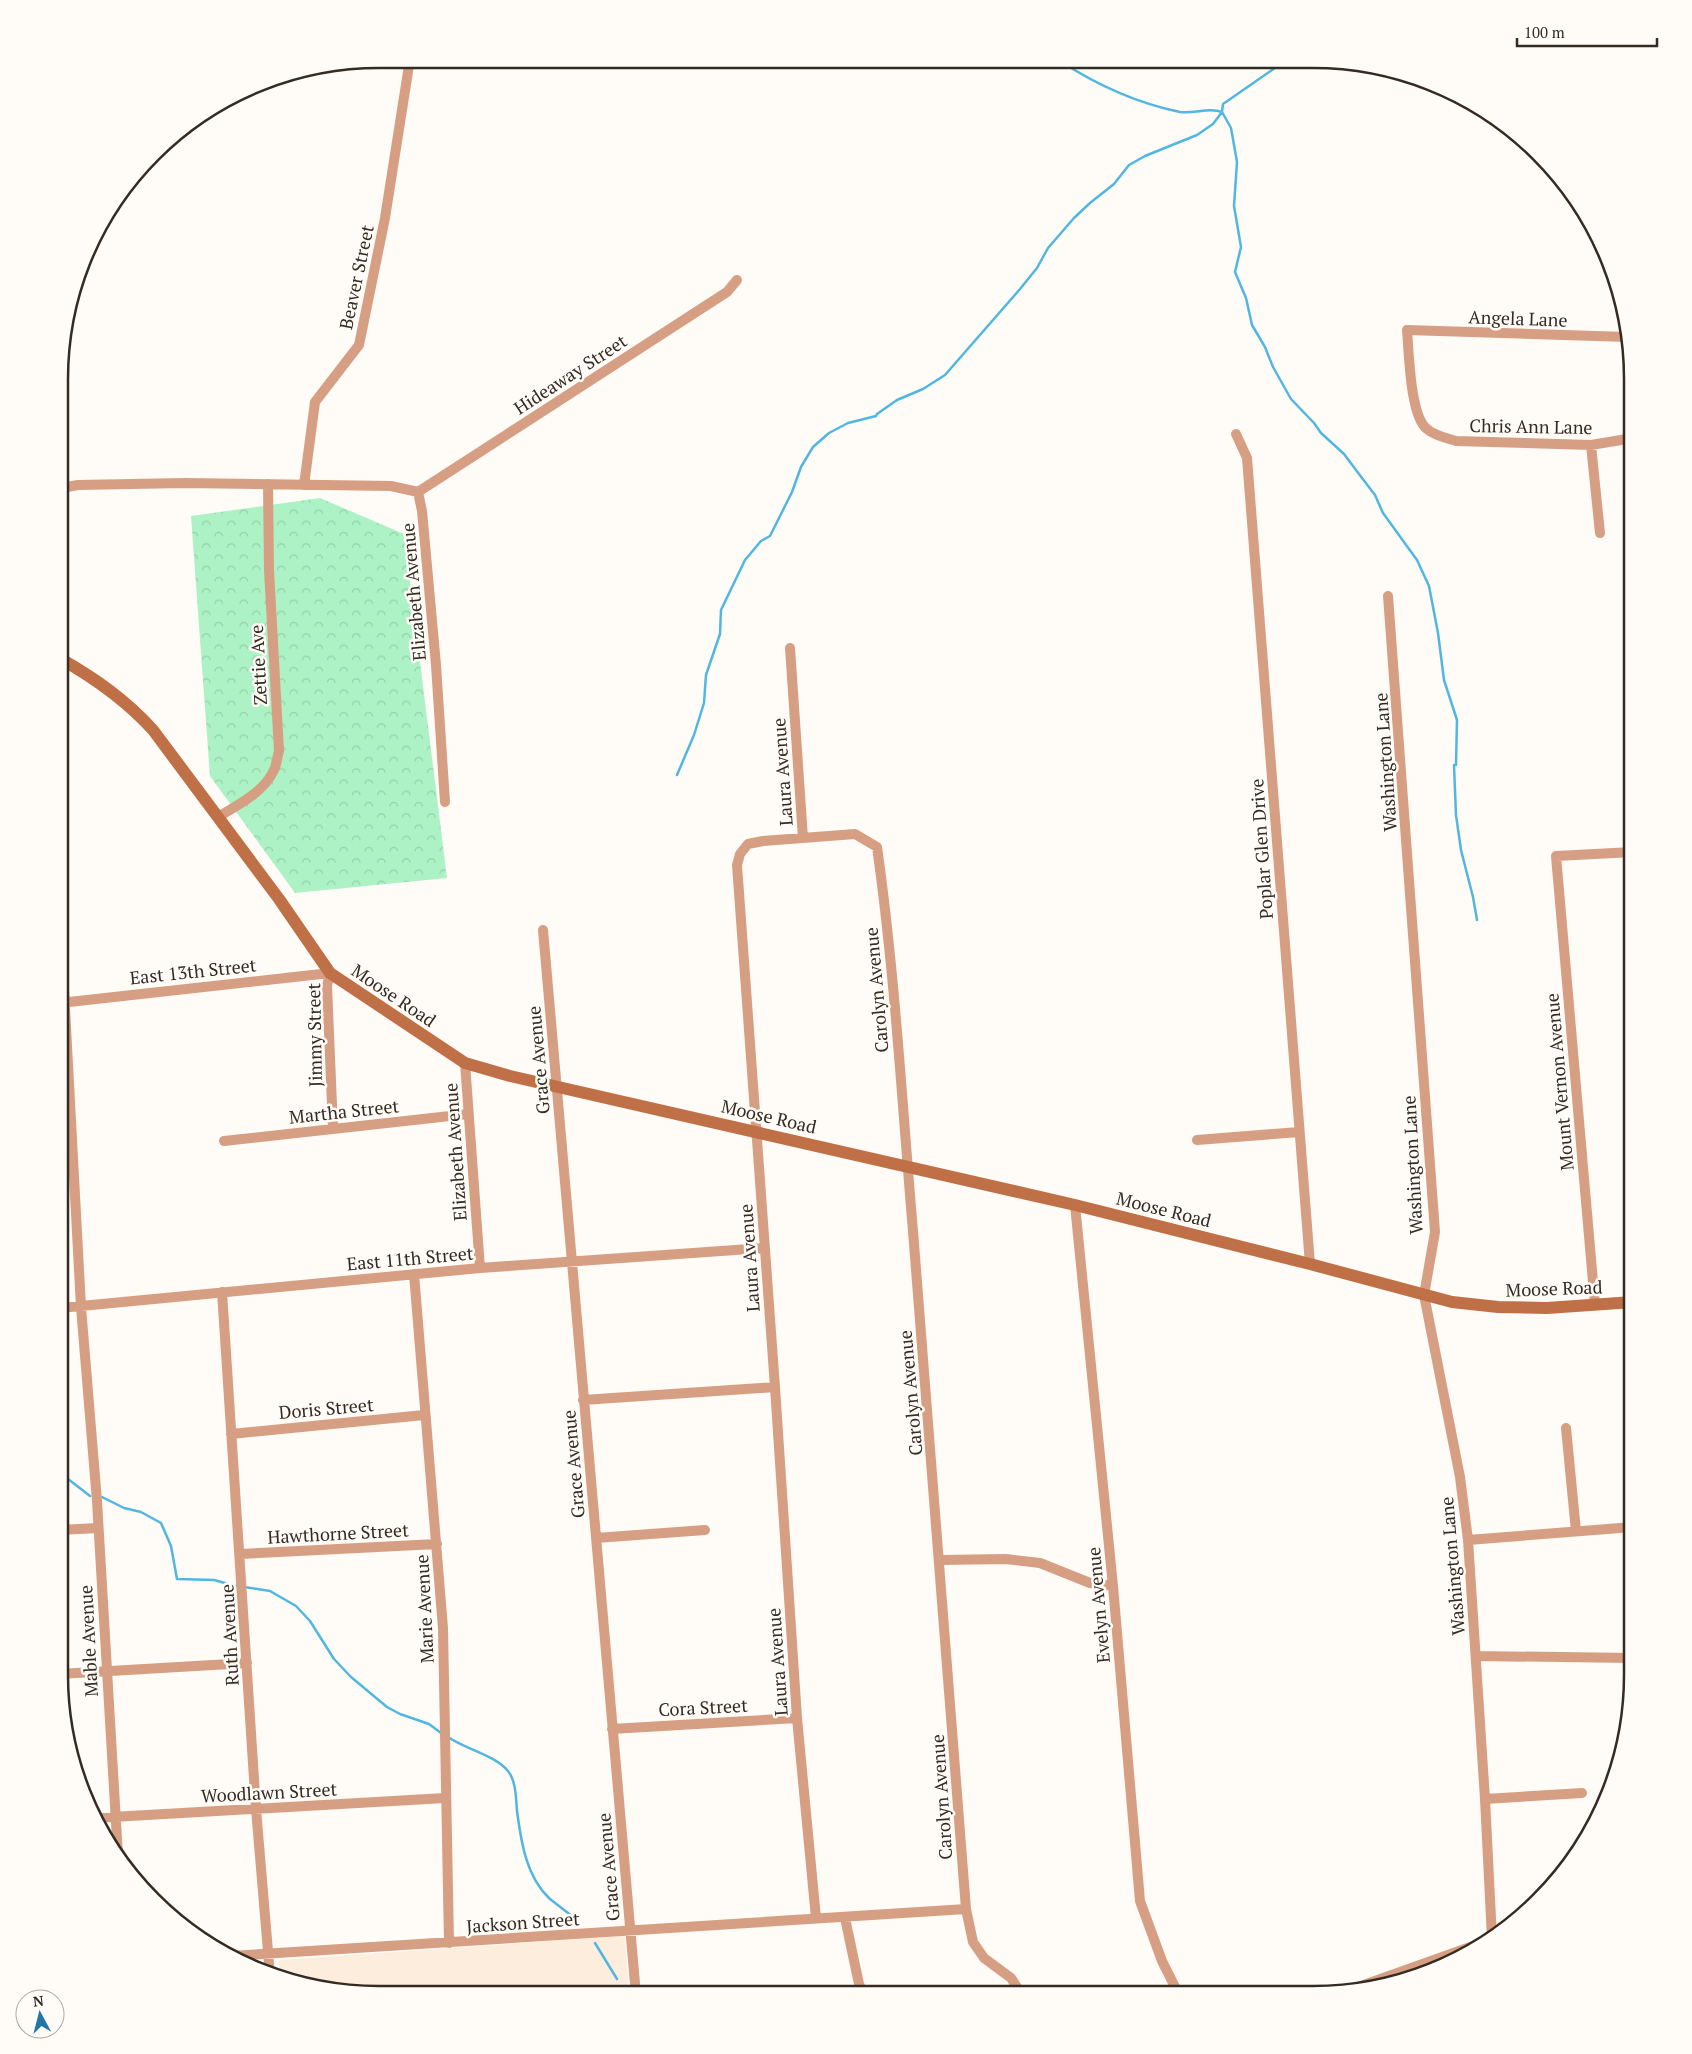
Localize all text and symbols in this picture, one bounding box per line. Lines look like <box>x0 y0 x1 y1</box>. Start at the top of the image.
scale bar <box>1517 15 1657 47</box>
text: 100 m <box>1524 22 1565 42</box>
street label: Beaver Street <box>333 222 379 332</box>
street label: Angela Lane <box>1468 304 1568 332</box>
street label: Hideaway Street <box>509 328 631 420</box>
street label: Chris Ann Lane <box>1469 413 1593 439</box>
street label: Elizabeth Avenue <box>395 522 431 662</box>
street label: Zettie Ave <box>244 624 272 706</box>
street label: Washington Lane <box>1368 692 1402 832</box>
street label: Laura Avenue <box>766 717 798 827</box>
street label: Poplar Glen Drive <box>1244 778 1278 920</box>
street label: Carolyn Avenue <box>859 926 893 1054</box>
street label: East 13th Street <box>128 952 258 990</box>
street label: Moose Road <box>347 958 441 1032</box>
street label: Jimmy Street <box>301 982 327 1087</box>
street label: Mount Vernon Avenue <box>1539 992 1579 1172</box>
street label: Grace Avenue <box>521 1005 555 1115</box>
street label: Elizabeth Avenue <box>438 1082 472 1222</box>
street label: Martha Street <box>288 1093 400 1129</box>
street label: Moose Road <box>719 1093 819 1139</box>
street label: Washington Lane <box>1396 1095 1428 1235</box>
street label: Moose Road <box>1114 1186 1214 1232</box>
street label: Laura Avenue <box>733 1203 765 1313</box>
street label: East 11th Street <box>346 1240 475 1275</box>
street label: Moose Road <box>1505 1274 1603 1302</box>
street label: Carolyn Avenue <box>893 1329 927 1457</box>
street label: Doris Street <box>278 1392 375 1424</box>
street label: Grace Avenue <box>556 1409 590 1519</box>
street label: Washington Lane <box>1434 1496 1470 1636</box>
street label: Hawthorne Street <box>267 1517 410 1549</box>
street label: Evelyn Avenue <box>1081 1546 1115 1664</box>
street label: Marie Avenue <box>409 1554 439 1664</box>
street label: Ruth Avenue <box>214 1583 244 1687</box>
street label: Mable Avenue <box>73 1584 103 1698</box>
street label: Laura Avenue <box>761 1607 793 1717</box>
street label: Cora Street <box>658 1693 749 1721</box>
street label: Carolyn Avenue <box>925 1733 957 1861</box>
street label: Woodlawn Street <box>200 1776 338 1808</box>
street label: Grace Avenue <box>591 1812 625 1922</box>
street label: Jackson Street <box>465 1906 581 1938</box>
north arrow <box>15 1989 65 2039</box>
text: N <box>32 1990 45 2011</box>

